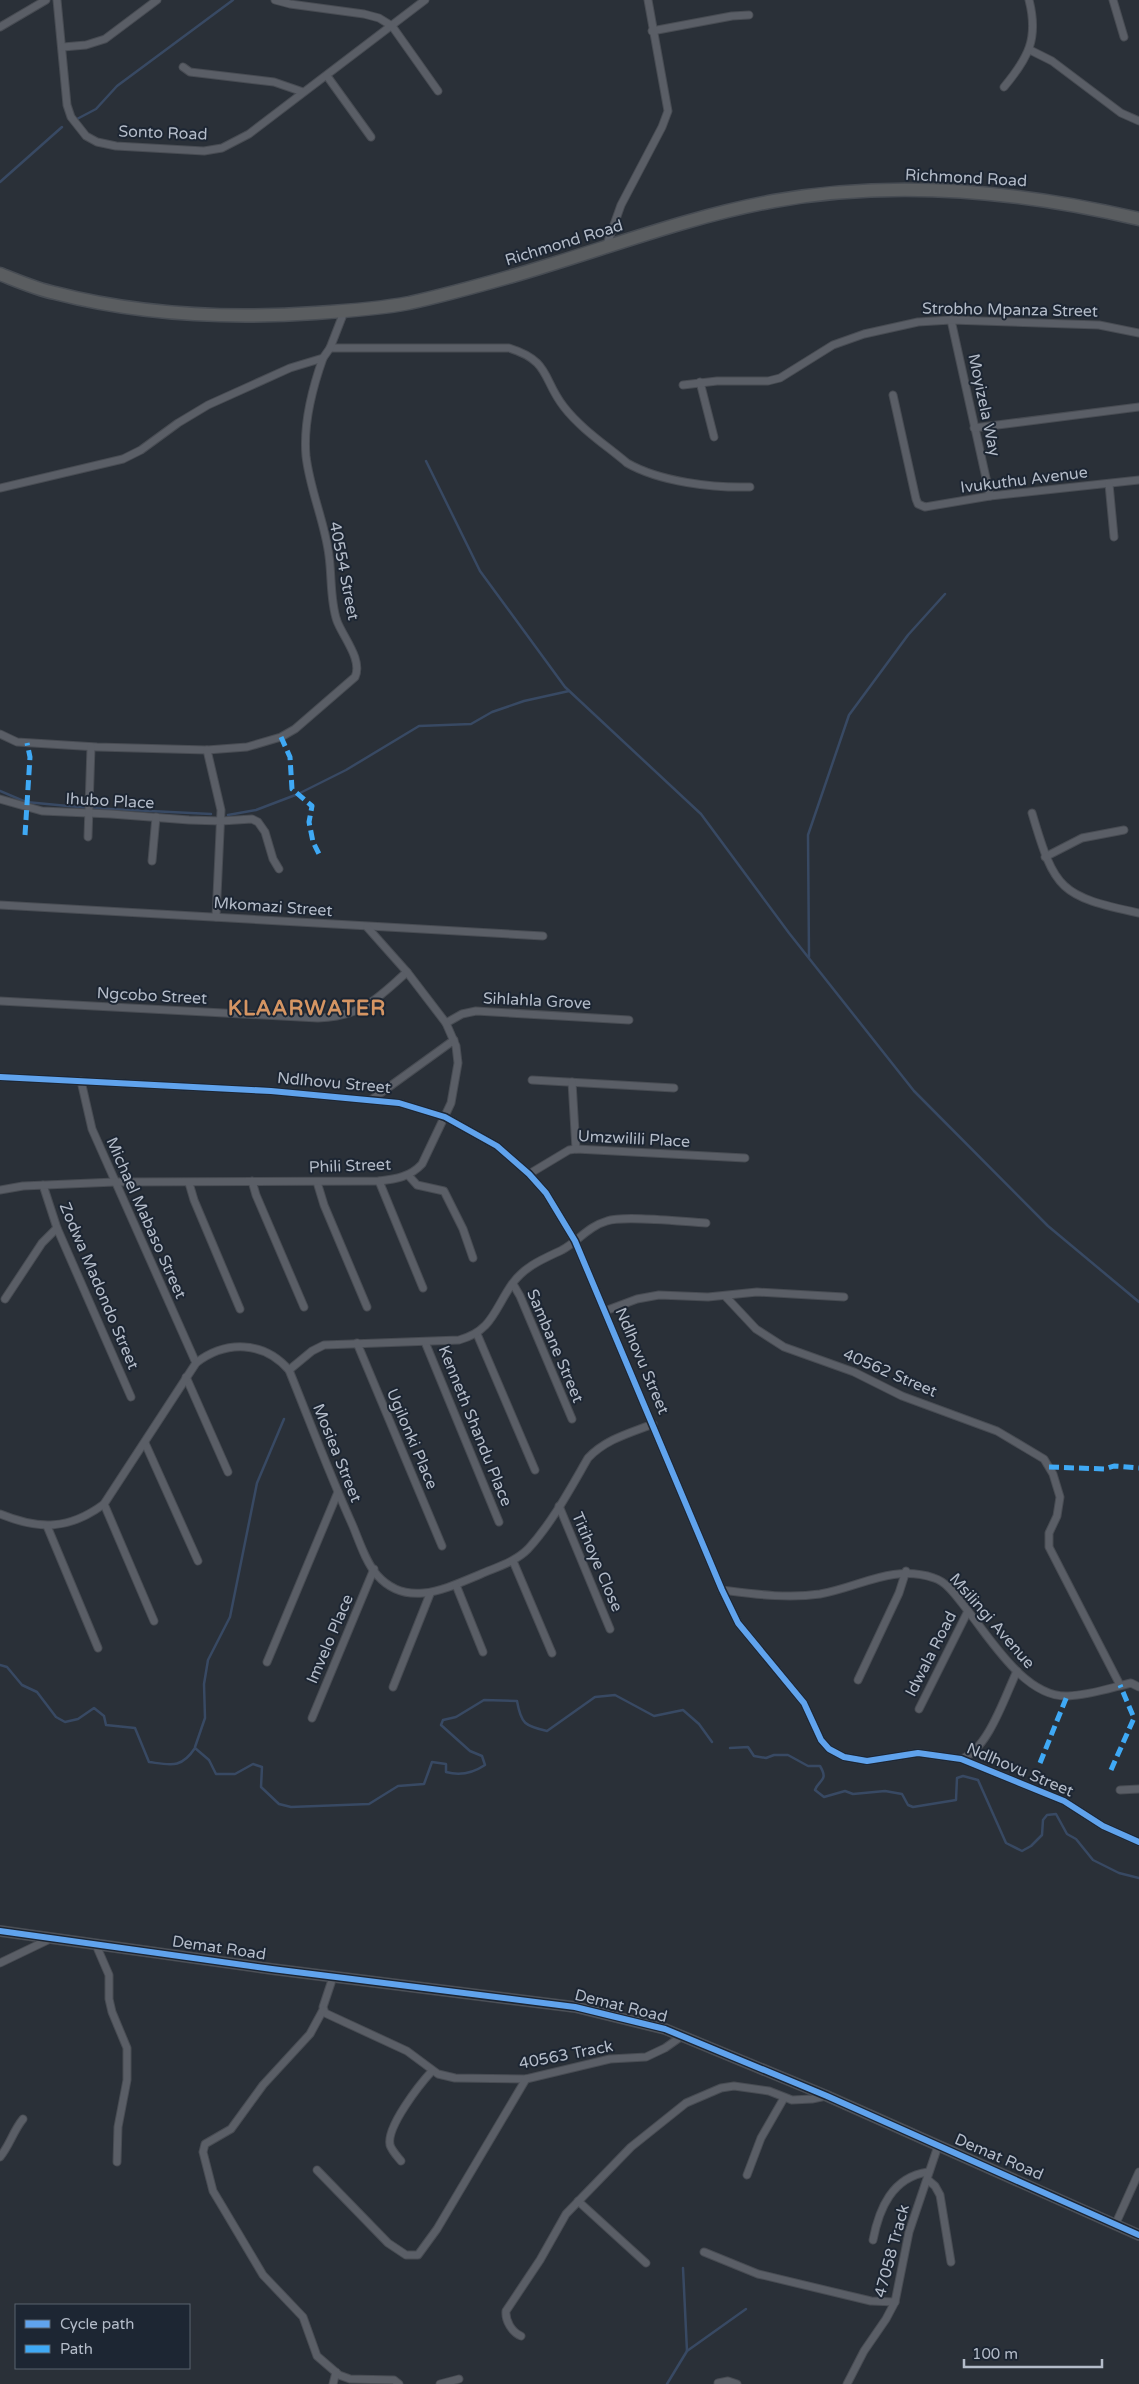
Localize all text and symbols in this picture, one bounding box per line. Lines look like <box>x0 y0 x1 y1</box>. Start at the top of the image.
street label: Sonto Road <box>118 121 208 145</box>
street label: Richmond Road <box>904 165 1028 191</box>
street label: Richmond Road <box>503 216 625 270</box>
street label: Strobho Mpanza Street <box>922 298 1098 322</box>
street label: Moyizela Way <box>963 352 1005 459</box>
street label: Ivukuthu Avenue <box>959 462 1089 498</box>
street label: 40554 Street <box>325 520 363 622</box>
street label: Ihubo Place <box>65 789 155 813</box>
street label: Mkomazi Street <box>213 893 333 921</box>
street label: Ngcobo Street <box>96 983 208 1009</box>
street label: Sihlahla Grove <box>482 988 592 1014</box>
district label: KLAARWATER <box>228 996 386 1021</box>
street label: Ndlhovu Street <box>276 1068 392 1098</box>
street label: Umzwilili Place <box>577 1126 691 1152</box>
street label: Michael Mabaso Street <box>101 1134 191 1302</box>
street label: Phili Street <box>309 1155 391 1177</box>
street label: Zodwa Madondo Street <box>55 1199 143 1373</box>
street label: Sambane Street <box>522 1286 588 1406</box>
street label: Ndlhovu Street <box>610 1305 674 1417</box>
street label: Kenneth Shandu Place <box>434 1343 516 1509</box>
street label: 40562 Street <box>840 1344 940 1402</box>
street label: Ugilonki Place <box>382 1386 442 1492</box>
street label: Mosiea Street <box>308 1401 366 1505</box>
street label: Titihoye Close <box>567 1509 627 1615</box>
street label: Msilingi Avenue <box>945 1569 1039 1673</box>
street label: Imvelo Place <box>302 1591 358 1687</box>
street label: Idwala Road <box>901 1608 961 1700</box>
street label: Ndlhovu Street <box>964 1738 1076 1802</box>
street label: Demat Road <box>171 1932 267 1964</box>
street label: Demat Road <box>573 1985 669 2027</box>
street label: 40563 Track <box>517 2036 615 2074</box>
street label: Demat Road <box>951 2129 1047 2185</box>
street label: 47058 Track <box>870 2202 914 2300</box>
legend <box>15 2304 190 2369</box>
text: Cycle path <box>60 2315 134 2333</box>
scale bar <box>964 2336 1102 2368</box>
text: Path <box>60 2340 93 2358</box>
text: 100 m <box>972 2345 1018 2363</box>

